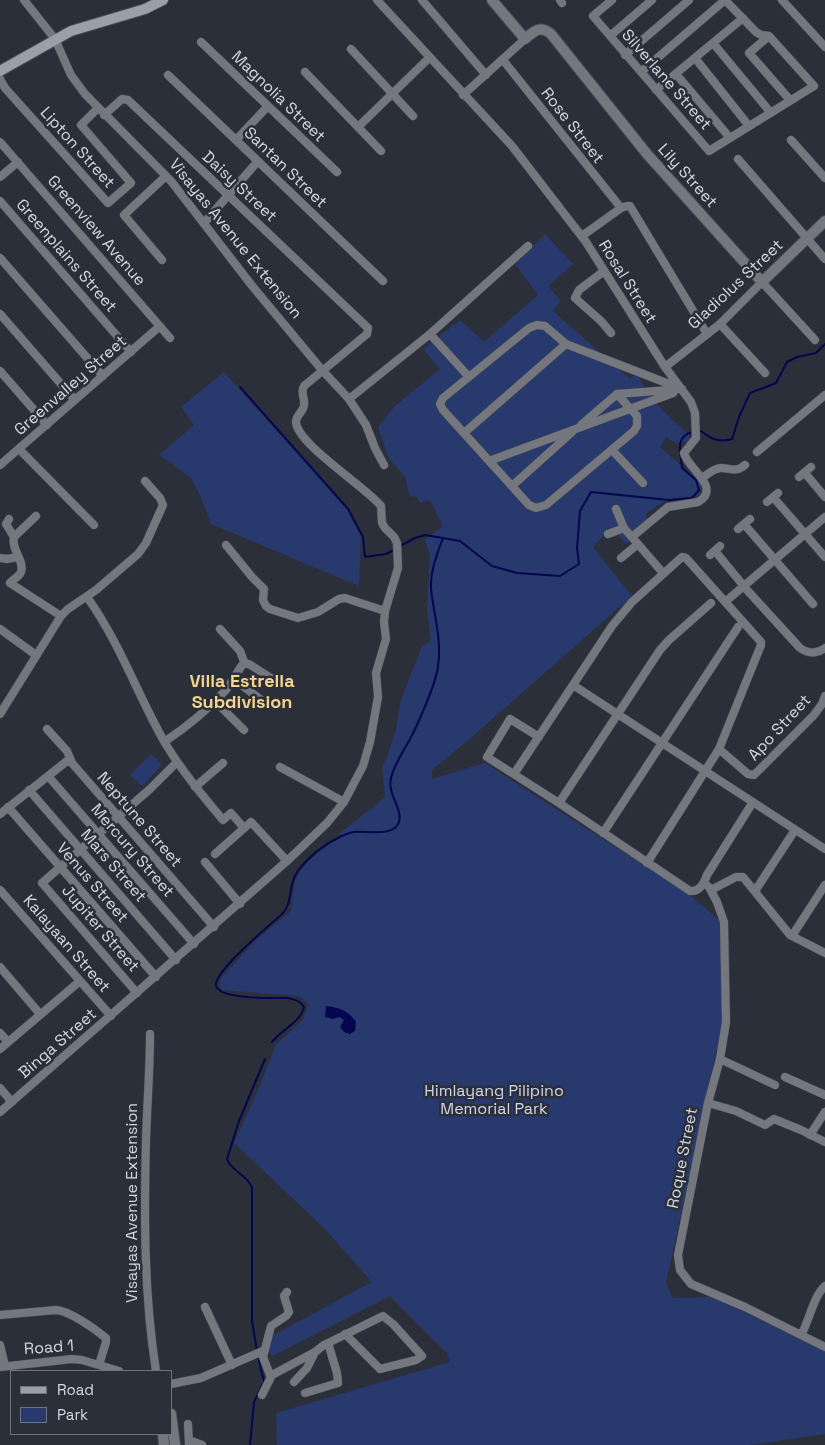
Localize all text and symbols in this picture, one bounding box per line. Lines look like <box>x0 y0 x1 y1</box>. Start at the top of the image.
street label: Silverlane Street <box>617 26 715 134</box>
street label: Magnolia Street <box>227 47 329 147</box>
street label: Rose Street <box>536 84 608 168</box>
street label: Lipton Street <box>36 104 118 192</box>
street label: Santan Street <box>240 124 330 212</box>
street label: Lily Street <box>653 140 721 212</box>
street label: Daisy Street <box>198 148 280 226</box>
street label: Visayas Avenue Extension <box>165 155 305 323</box>
street label: Greenview Avenue <box>43 172 149 290</box>
street label: Greenplains Street <box>12 195 120 317</box>
street label: Gladiolus Street <box>685 236 787 334</box>
street label: Rosal Street <box>594 237 660 327</box>
street label: Greenvalley Street <box>11 332 131 440</box>
district label: Villa Estrella Subdivision <box>189 671 295 714</box>
street label: Apo Street <box>745 691 815 765</box>
street label: Neptune Street <box>93 769 185 871</box>
street label: Mercury Street <box>86 800 178 902</box>
street label: Mars Street <box>76 826 150 906</box>
street label: Venus Street <box>52 839 132 927</box>
street label: Jupiter Street <box>57 882 143 976</box>
street label: Kalayaan Street <box>18 891 114 997</box>
street label: Binga Street <box>15 1005 101 1083</box>
park label: Himlayang Pilipino Memorial Park <box>424 1082 564 1120</box>
street label: Visayas Avenue Extension <box>123 1103 143 1303</box>
street label: Roque Street <box>664 1106 702 1210</box>
street label: Road 1 <box>23 1337 75 1359</box>
legend <box>10 1370 172 1435</box>
text: Road <box>57 1380 94 1399</box>
text: Park <box>57 1405 88 1424</box>

